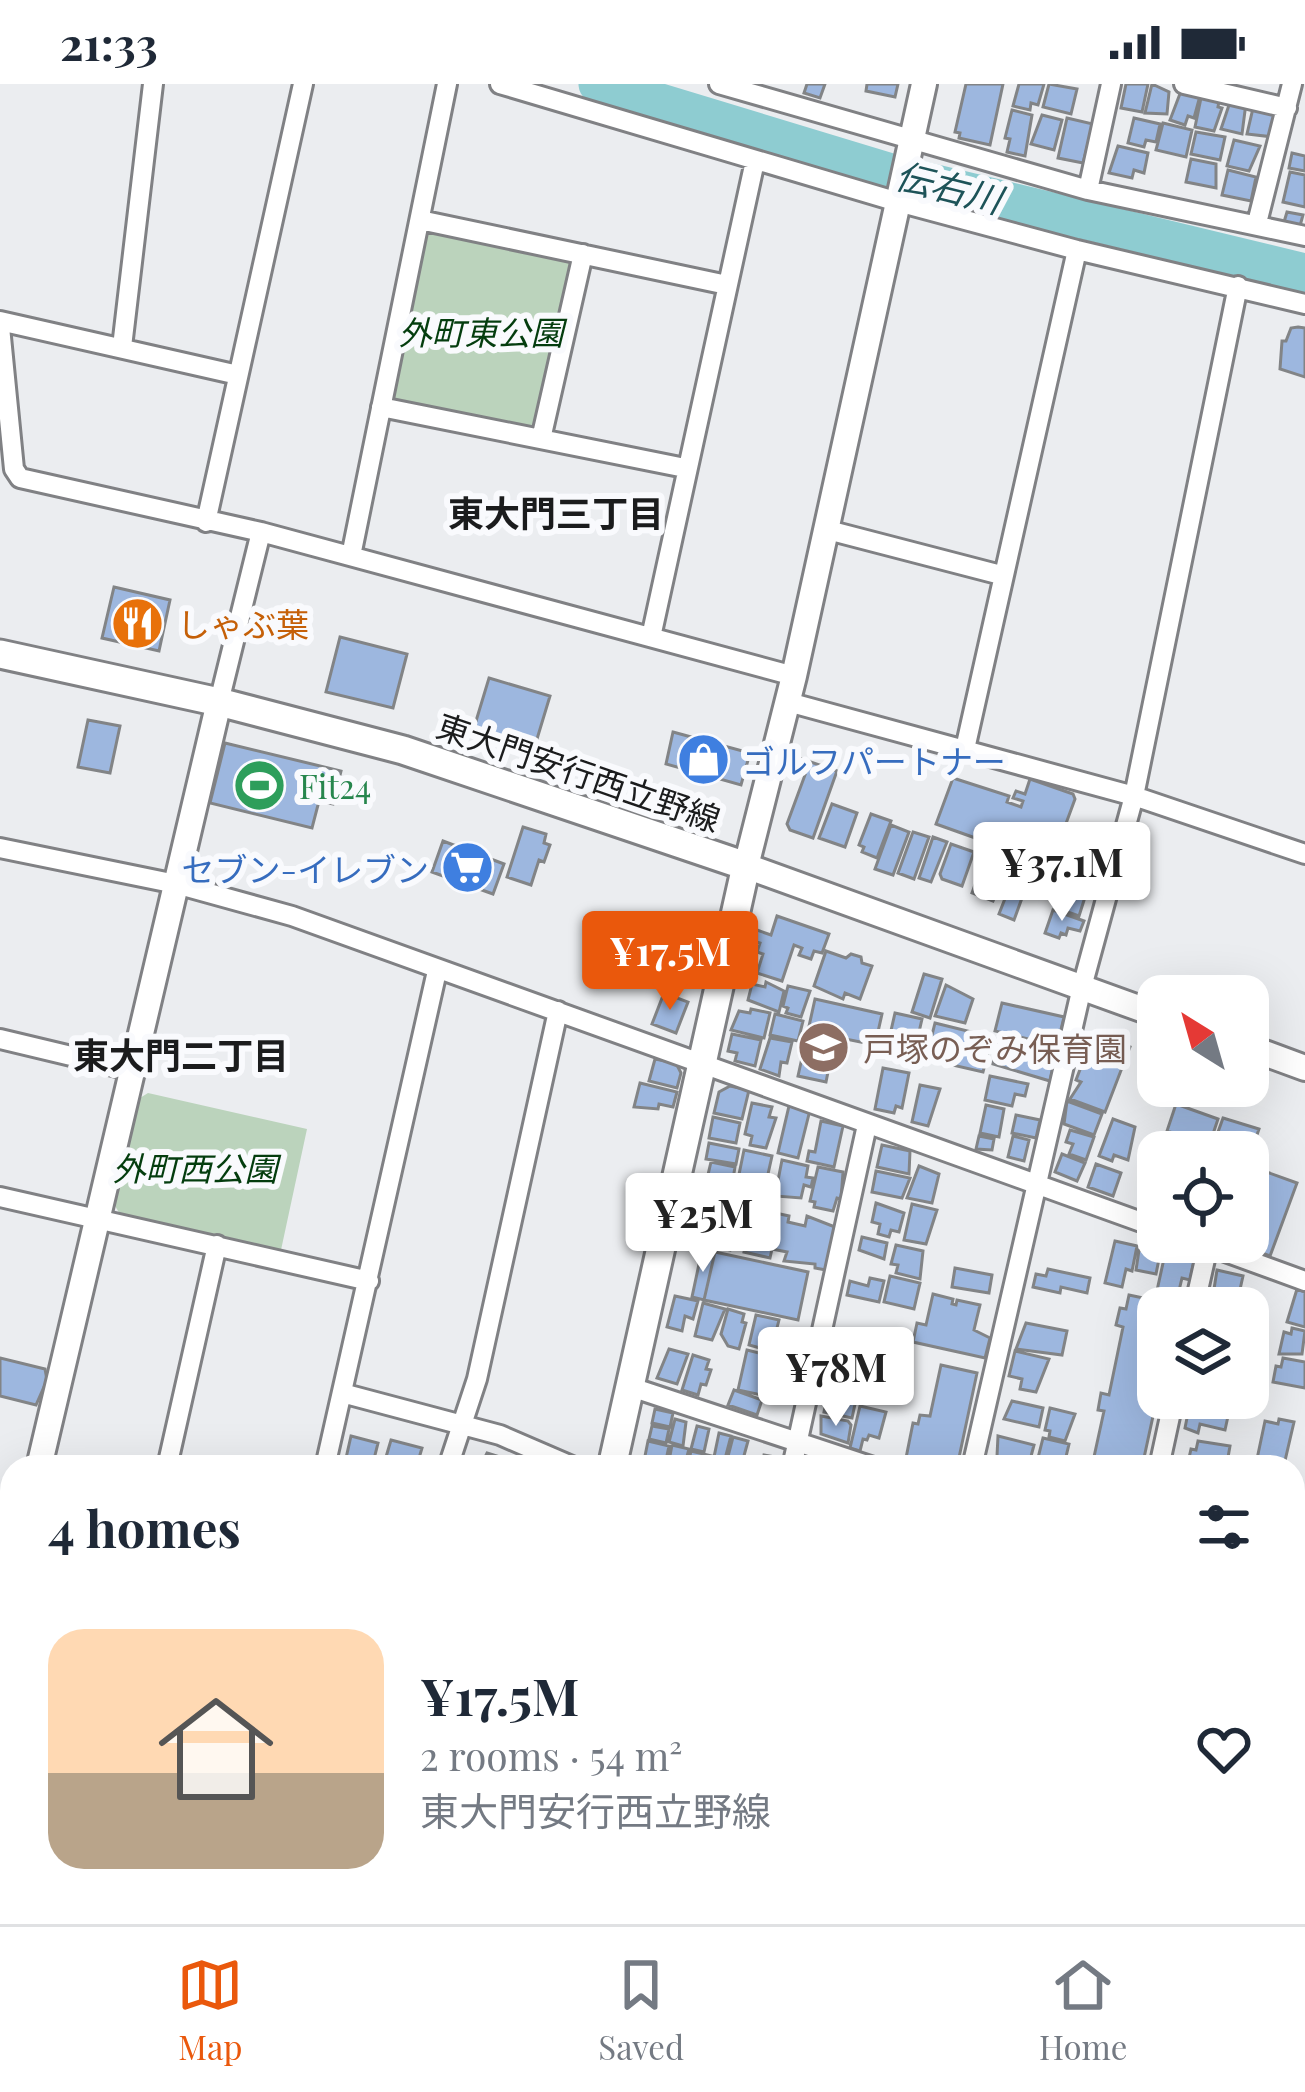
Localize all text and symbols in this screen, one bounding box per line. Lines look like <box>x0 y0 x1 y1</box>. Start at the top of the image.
text: 21:33 <box>60 12 158 72</box>
water label: 伝右川 <box>891 150 1011 223</box>
park label: 外町東公園 <box>399 309 568 353</box>
district label: 東大門三丁目 <box>448 488 664 536</box>
restaurant icon: しゃぶ葉 <box>110 595 166 651</box>
place label: しゃぶ葉 <box>177 601 309 645</box>
street label: 東大門安行西立野線 <box>431 702 727 840</box>
shop icon: ゴルフパートナー <box>675 732 731 788</box>
place label: ゴルフパートナー <box>742 738 1006 782</box>
sports icon: Fit24 <box>232 757 288 813</box>
place label: Fit24 <box>299 763 371 807</box>
pin: ¥37.1M <box>964 822 1160 924</box>
text: ¥37.1M <box>1000 835 1124 887</box>
supermarket icon: セブン-イレブン <box>440 840 496 896</box>
place label: セブン-イレブン <box>182 846 429 890</box>
pin: ¥17.5M <box>572 911 768 1013</box>
text: ¥17.5M <box>609 924 731 976</box>
north arrow <box>1137 975 1269 1107</box>
map controls <box>1137 975 1269 1419</box>
school or university icon: 戸塚のぞみ保育園 <box>796 1019 852 1075</box>
place label: 戸塚のぞみ保育園 <box>863 1025 1127 1069</box>
district label: 東大門二丁目 <box>73 1030 289 1078</box>
button: locate <box>1137 1131 1269 1263</box>
park label: 外町西公園 <box>113 1145 282 1189</box>
pin: ¥25M <box>632 1173 774 1275</box>
text: ¥25M <box>653 1186 753 1238</box>
button: layers <box>1137 1287 1269 1419</box>
pin: ¥78M <box>765 1327 907 1429</box>
text: ¥78M <box>785 1340 887 1392</box>
text: 4 homes <box>48 1493 241 1561</box>
icon: filters <box>1191 1494 1257 1560</box>
text: ¥17.5M <box>420 1661 579 1729</box>
icon: home <box>144 1677 288 1821</box>
icon: heart <box>1191 1716 1257 1782</box>
text: 2 rooms · 54 m² <box>420 1729 682 1781</box>
text: 東大門安行西立野線 <box>420 1784 771 1836</box>
tab: Map <box>177 1952 243 2068</box>
tab: Saved <box>598 1952 684 2068</box>
tab: Home <box>1039 1952 1128 2068</box>

